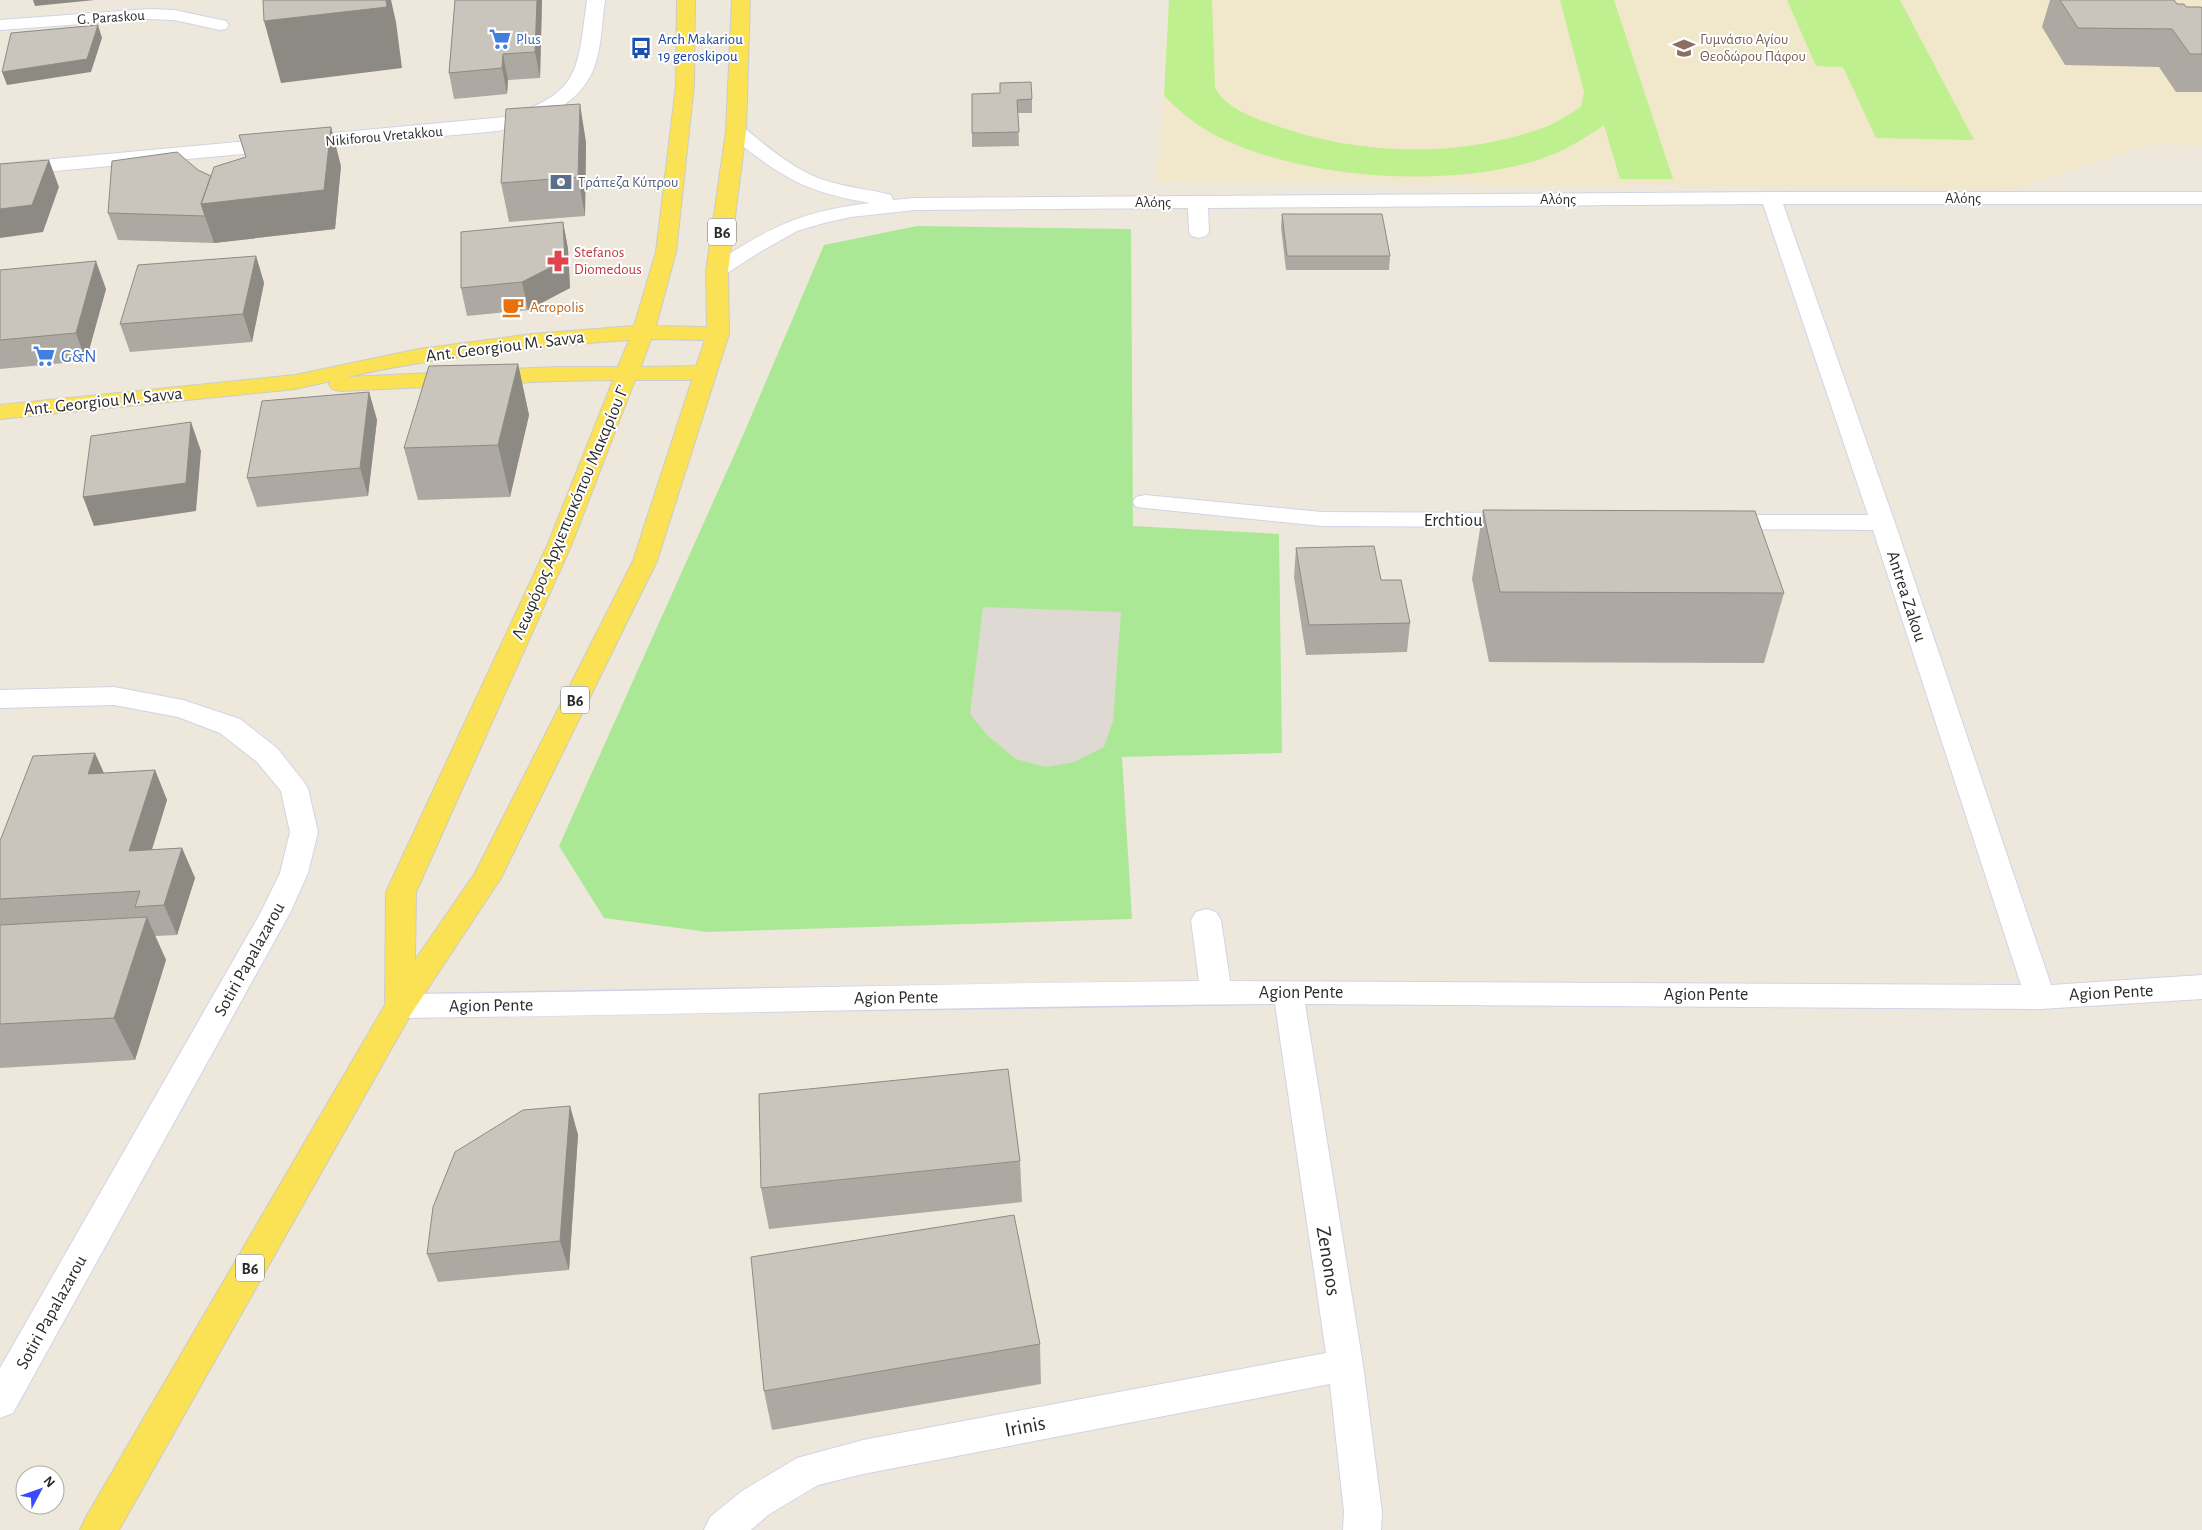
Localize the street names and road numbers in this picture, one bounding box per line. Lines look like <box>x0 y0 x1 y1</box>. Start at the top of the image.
street label: G. Paraskou <box>77 8 146 27</box>
street label: Nikiforou Vretakkou <box>325 124 444 149</box>
street label: Αλόης <box>1945 191 1981 206</box>
street label: Αλόης <box>1540 192 1576 207</box>
street label: Αλόης <box>1135 195 1171 210</box>
road number: B6 <box>708 218 736 246</box>
street label: Ant. Georgiou M. Savva <box>425 328 586 366</box>
street label: Λεωφόρος Αρχιεπισκόπου Μακαρίου Γ' <box>508 382 633 642</box>
street label: Ant. Georgiou M. Savva <box>23 385 184 419</box>
street label: Erchtiou <box>1424 512 1482 530</box>
street label: Antrea Zakou <box>1883 549 1929 644</box>
road number: B6 <box>561 686 589 714</box>
street label: Sotiri Papalazarou <box>211 900 289 1019</box>
street label: Agion Pente <box>2068 982 2154 1004</box>
street label: Agion Pente <box>1259 984 1343 1002</box>
street label: Agion Pente <box>1664 986 1748 1004</box>
street label: Agion Pente <box>854 988 938 1008</box>
street label: Agion Pente <box>449 996 533 1016</box>
street label: Zenonos <box>1313 1225 1344 1297</box>
street label: Sotiri Papalazarou <box>13 1253 91 1372</box>
road number: B6 <box>236 1254 264 1282</box>
street label: Irinis <box>1003 1412 1047 1441</box>

